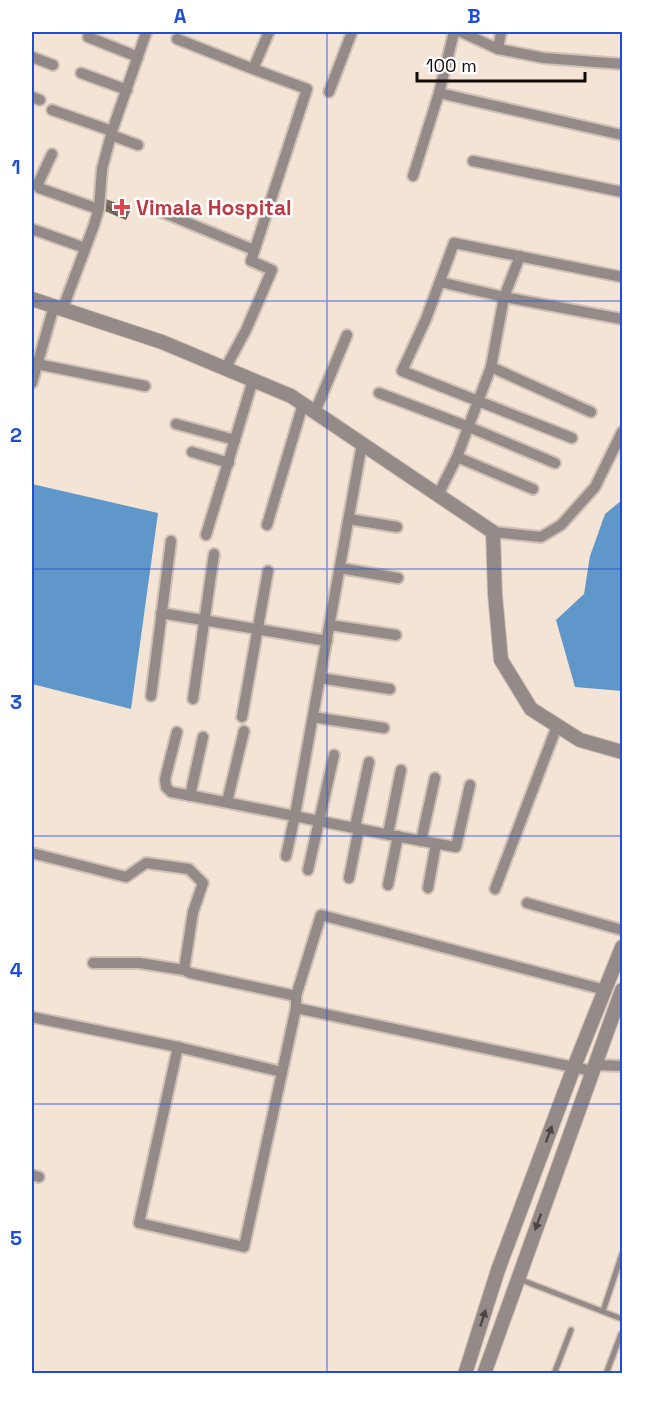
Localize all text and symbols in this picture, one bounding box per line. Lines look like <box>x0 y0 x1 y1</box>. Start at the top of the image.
text: A <box>174 3 187 29</box>
text: B <box>467 3 481 29</box>
scale bar <box>417 45 585 83</box>
text: 100 m <box>426 54 477 77</box>
text: 1 <box>11 154 21 180</box>
place label: Vimala Hospital <box>136 194 292 221</box>
marker: Vimala Hospital <box>113 198 131 216</box>
text: 2 <box>10 422 22 448</box>
text: 3 <box>10 689 22 715</box>
text: 4 <box>10 957 23 983</box>
one-way arrow <box>544 1125 554 1143</box>
one-way arrow <box>532 1213 542 1231</box>
text: 5 <box>10 1225 22 1251</box>
one-way arrow <box>479 1309 488 1327</box>

